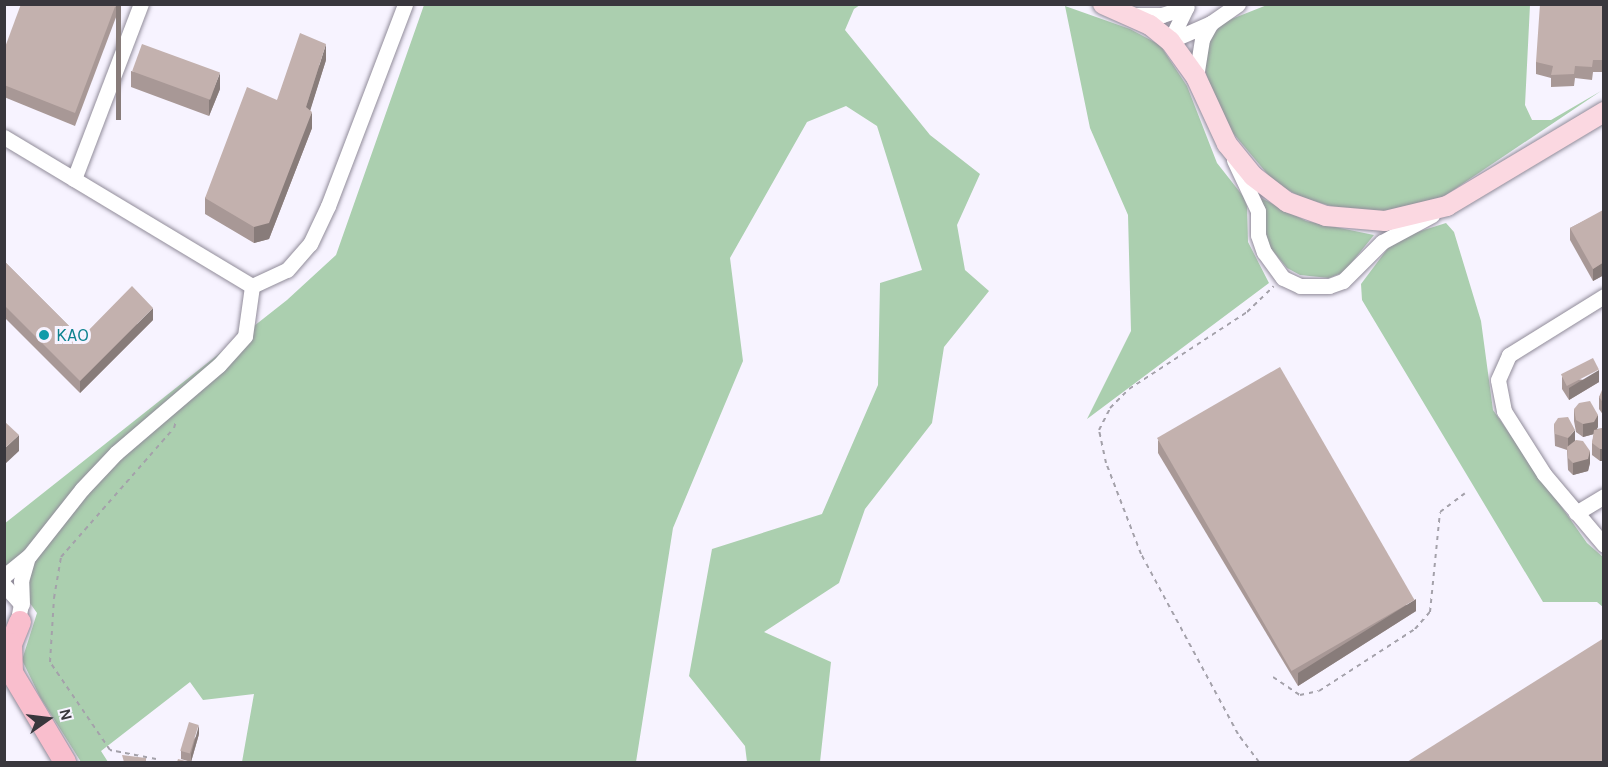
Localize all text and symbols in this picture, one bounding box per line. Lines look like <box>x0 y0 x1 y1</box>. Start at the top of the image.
place label: KAO <box>56 324 89 346</box>
marker: KAO <box>37 328 51 342</box>
north arrow <box>18 689 78 749</box>
text: N <box>55 707 77 722</box>

